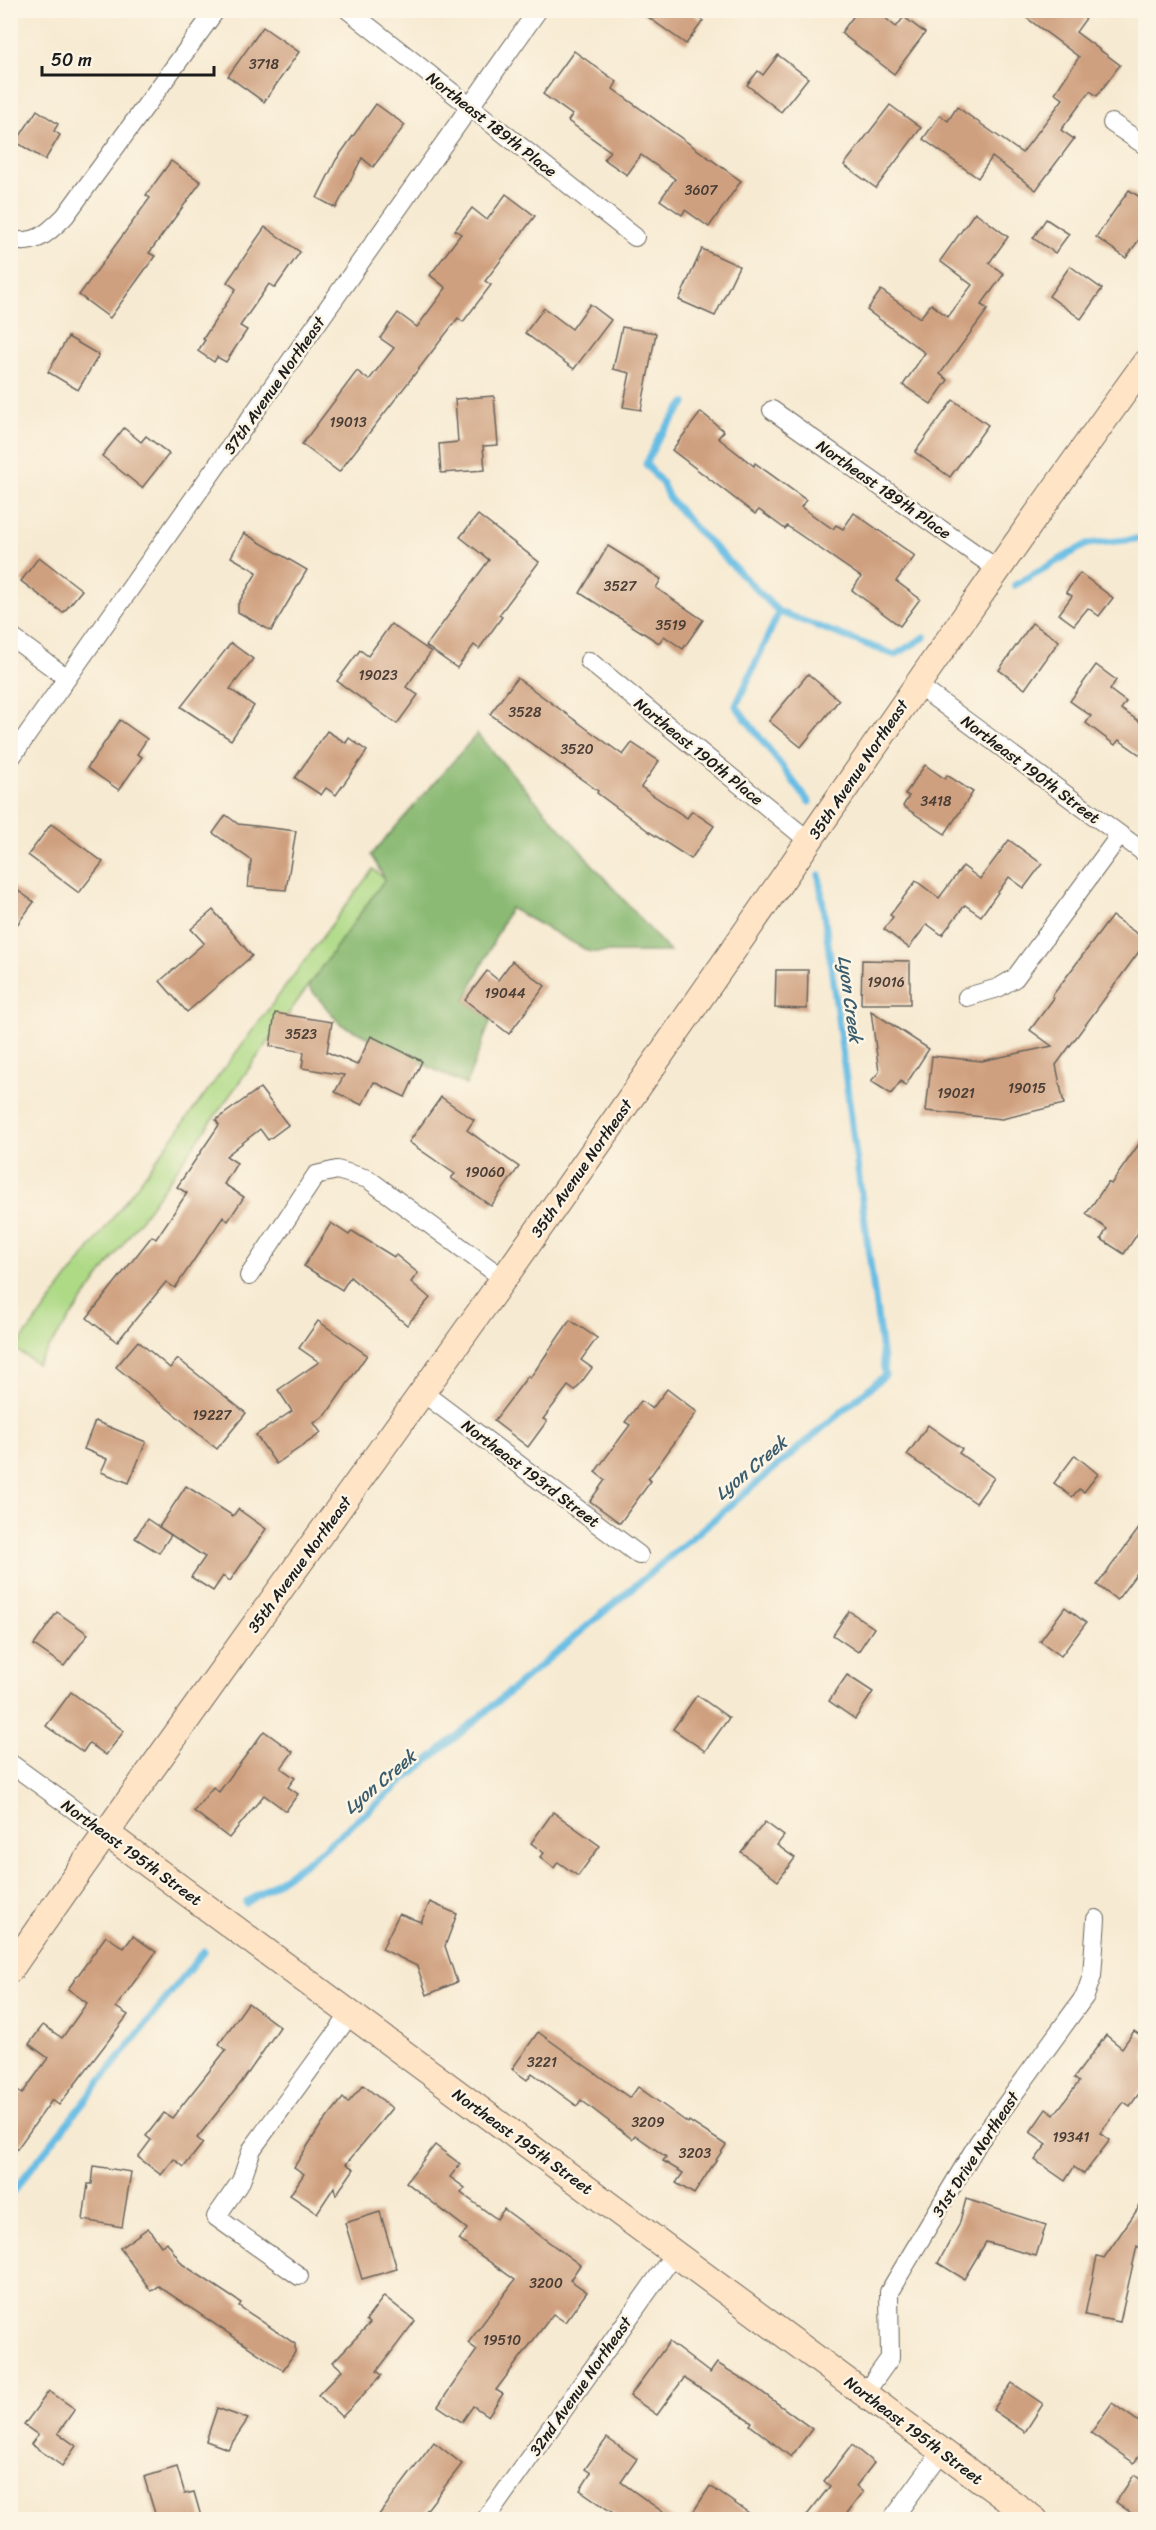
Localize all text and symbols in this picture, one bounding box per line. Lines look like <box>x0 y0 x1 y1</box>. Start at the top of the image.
scale bar <box>42 39 214 77</box>
text: 50 m <box>51 44 92 76</box>
house number: 3718 <box>249 52 280 77</box>
street label: Northeast 189th Place <box>420 64 564 185</box>
house number: 3607 <box>685 178 718 203</box>
street label: 37th Avenue Northeast <box>216 310 333 461</box>
house number: 19013 <box>329 410 367 435</box>
street label: Northeast 189th Place <box>810 432 957 547</box>
house number: 3527 <box>604 574 637 599</box>
house number: 3519 <box>656 613 687 638</box>
house number: 19023 <box>358 663 398 688</box>
street label: Northeast 190th Place <box>627 690 770 813</box>
street label: 35th Avenue Northeast <box>801 693 917 845</box>
house number: 3528 <box>509 700 542 725</box>
street label: Northeast 190th Street <box>955 707 1107 832</box>
house number: 3520 <box>560 737 594 762</box>
house number: 3418 <box>921 789 952 814</box>
water label: Lyon Creek <box>828 954 872 1047</box>
house number: 19016 <box>867 970 905 995</box>
house number: 19044 <box>485 981 526 1006</box>
house number: 3523 <box>285 1022 317 1047</box>
house number: 19015 <box>1008 1076 1046 1101</box>
house number: 19021 <box>937 1081 975 1106</box>
street label: 35th Avenue Northeast <box>522 1092 641 1244</box>
house number: 19060 <box>465 1160 505 1185</box>
house number: 19227 <box>193 1403 232 1428</box>
street label: Northeast 193rd Street <box>455 1411 606 1535</box>
water label: Lyon Creek <box>707 1426 797 1508</box>
street label: 35th Avenue Northeast <box>239 1489 360 1639</box>
water label: Lyon Creek <box>336 1740 426 1822</box>
street label: Northeast 195th Street <box>55 1791 208 1914</box>
house number: 3221 <box>527 2050 557 2075</box>
street label: Northeast 195th Street <box>446 2080 599 2203</box>
street label: 31st Drive Northeast <box>924 2085 1027 2223</box>
house number: 3209 <box>631 2110 665 2135</box>
house number: 19341 <box>1052 2125 1090 2150</box>
house number: 3203 <box>679 2141 711 2166</box>
house number: 3200 <box>529 2271 563 2296</box>
street label: 32nd Avenue Northeast <box>521 2310 640 2462</box>
house number: 19510 <box>483 2328 521 2353</box>
street label: Northeast 195th Street <box>838 2368 990 2493</box>

